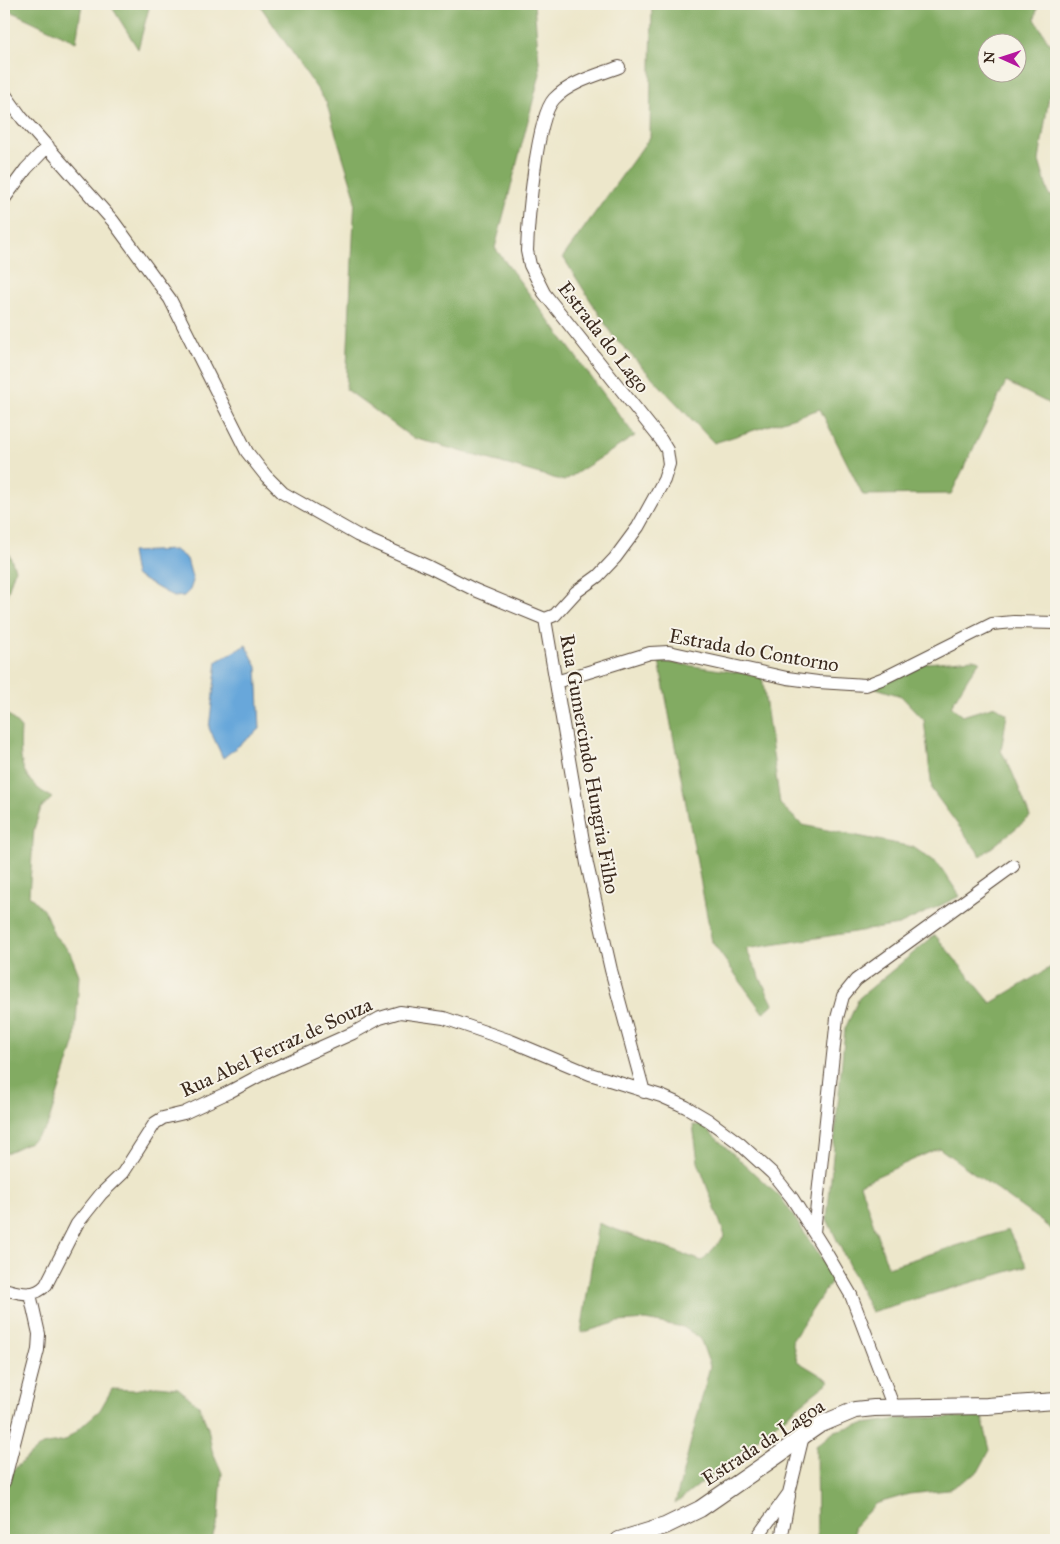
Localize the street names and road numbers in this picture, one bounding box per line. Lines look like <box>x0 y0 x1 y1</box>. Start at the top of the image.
street label: Estrada do Lago <box>552 276 655 398</box>
street label: Estrada do Contorno <box>667 623 841 677</box>
street label: Rua Gumercindo Hungria Filho <box>554 632 625 896</box>
street label: Rua Abel Ferraz de Souza <box>176 992 376 1102</box>
street label: Estrada da Lagoa <box>697 1393 830 1491</box>

